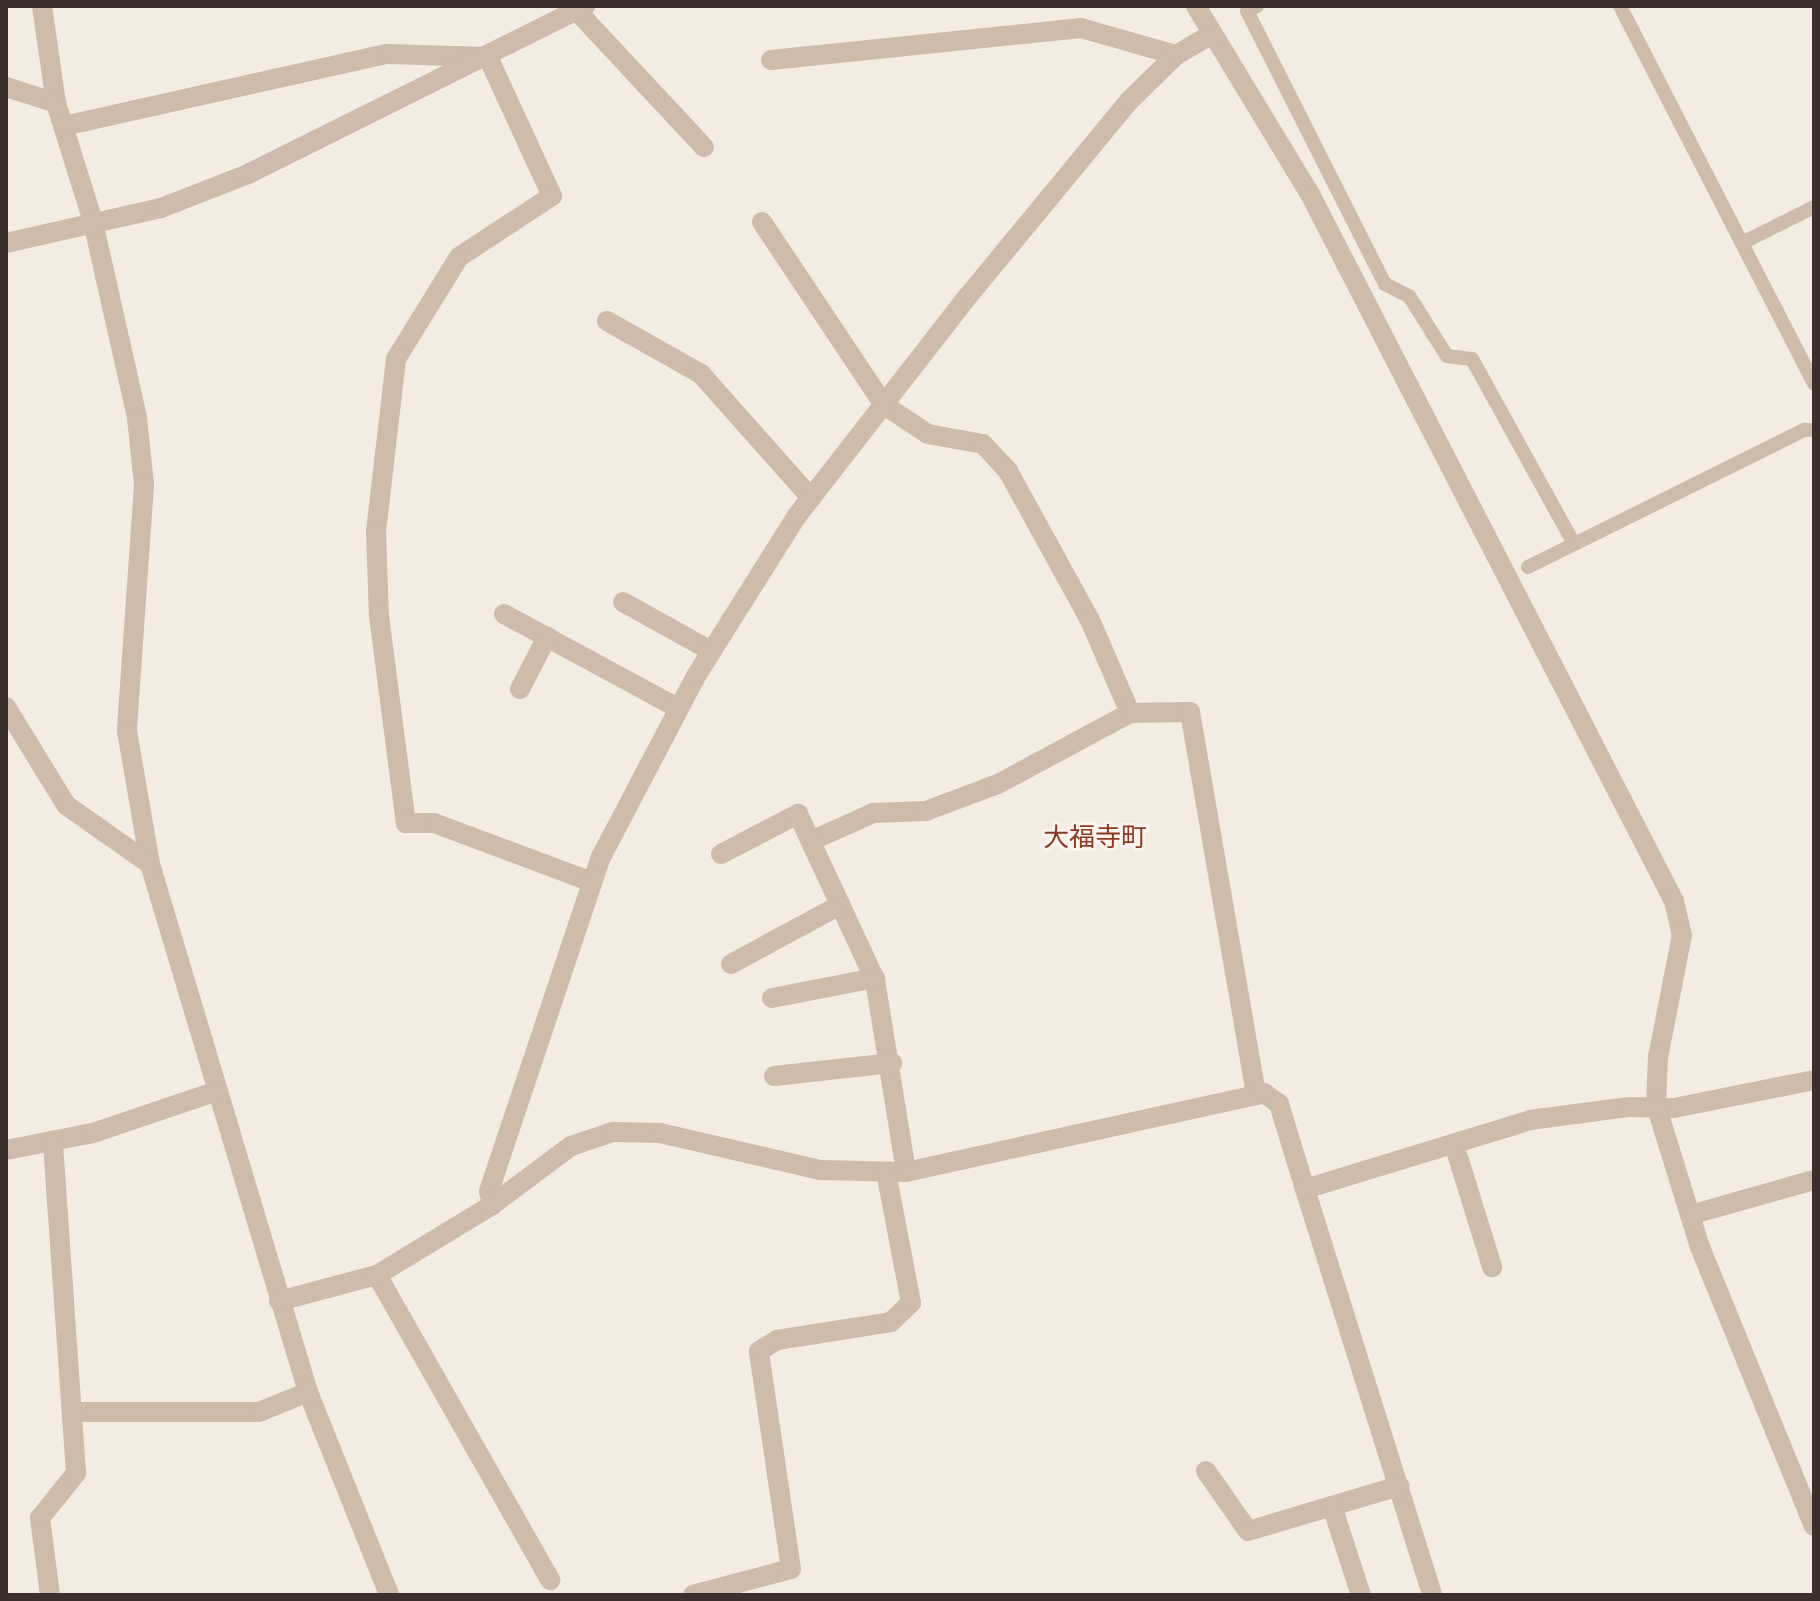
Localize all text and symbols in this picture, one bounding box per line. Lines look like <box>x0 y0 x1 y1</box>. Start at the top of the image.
district label: 大福寺町 <box>1043 821 1147 853</box>

